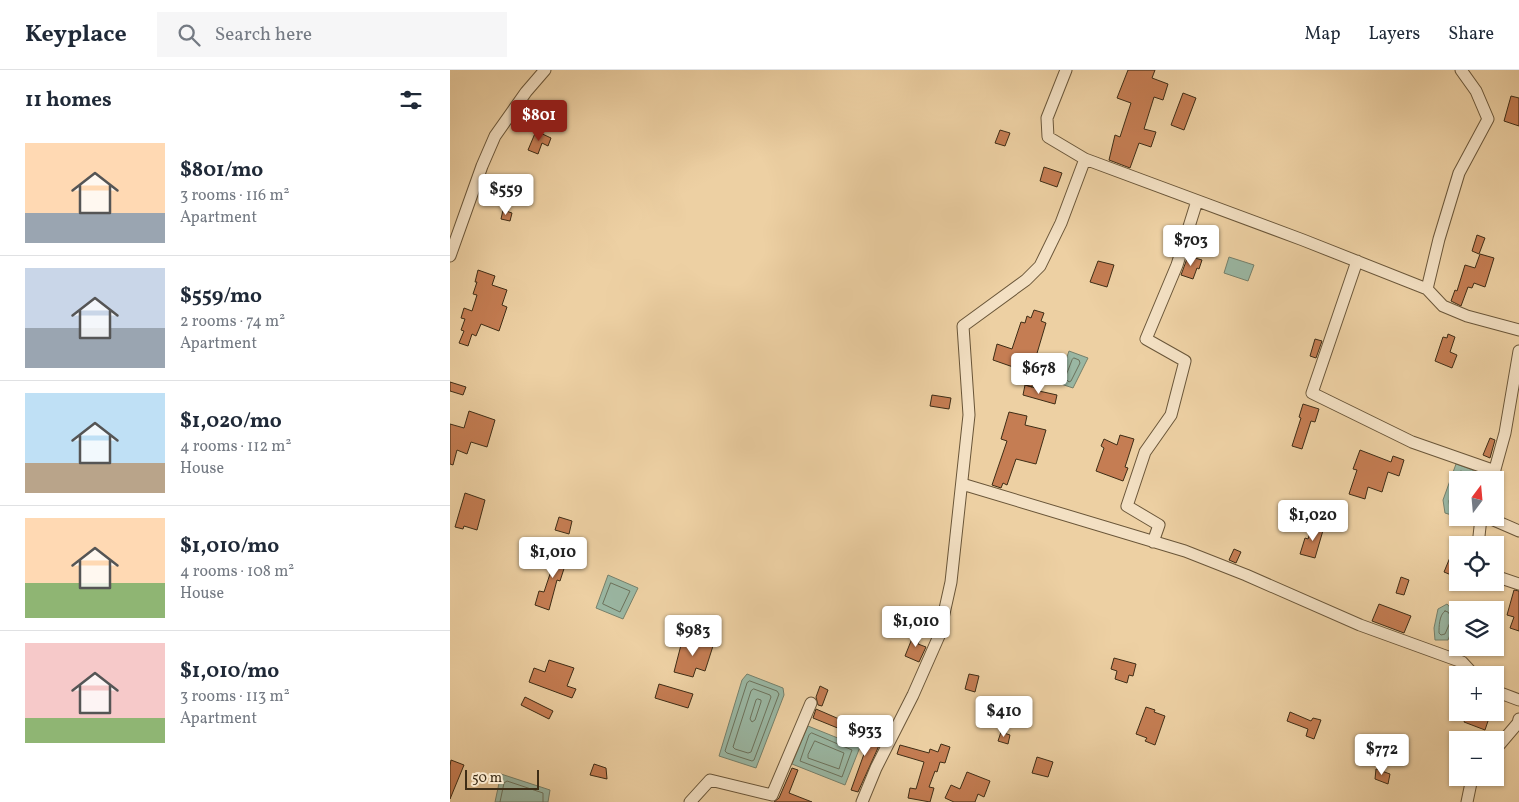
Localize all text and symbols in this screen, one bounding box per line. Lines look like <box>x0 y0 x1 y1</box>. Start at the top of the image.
search box <box>157 12 507 57</box>
text: Keyplace <box>25 18 127 52</box>
icon: search <box>175 21 203 49</box>
text: Search here <box>215 22 312 48</box>
text: Map <box>1304 22 1340 47</box>
text: Layers <box>1368 22 1420 47</box>
text: Share <box>1448 22 1494 47</box>
text: 11 homes <box>25 86 112 115</box>
icon: filters <box>397 86 425 114</box>
pin: $801 <box>509 100 569 142</box>
text: $801 <box>522 105 556 127</box>
text: $801/mo <box>180 156 263 185</box>
icon: home <box>65 163 125 223</box>
pin: $559 <box>476 174 536 216</box>
text: $559 <box>490 179 523 201</box>
text: 3 rooms · 116 m² <box>180 185 289 207</box>
text: Apartment <box>180 207 257 229</box>
pin: $703 <box>1161 224 1221 267</box>
text: $703 <box>1174 230 1208 252</box>
text: $559/mo <box>180 282 262 311</box>
icon: home <box>65 288 125 348</box>
text: 2 rooms · 74 m² <box>180 311 285 333</box>
text: Apartment <box>180 333 257 355</box>
pin: $678 <box>1009 352 1069 395</box>
text: $678 <box>1022 358 1056 380</box>
text: $1,020/mo <box>180 407 282 436</box>
icon: home <box>65 413 125 473</box>
text: 4 rooms · 112 m² <box>180 436 291 458</box>
text: House <box>180 458 224 480</box>
north arrow <box>1449 471 1504 526</box>
map controls <box>1449 471 1504 786</box>
pin: $1,020 <box>1272 500 1354 542</box>
text: $1,020 <box>1289 505 1337 527</box>
text: $1,010/mo <box>180 532 279 561</box>
pin: $1,010 <box>512 536 594 579</box>
button: locate <box>1449 536 1504 591</box>
icon: home <box>65 538 125 598</box>
text: $1,010 <box>530 542 576 564</box>
text: 4 rooms · 108 m² <box>180 561 294 583</box>
text: House <box>180 583 224 605</box>
button: layers <box>1449 601 1504 656</box>
pin: $1,010 <box>875 606 957 648</box>
text: $1,010 <box>893 611 939 633</box>
pin: $983 <box>663 614 723 657</box>
text: $983 <box>676 620 710 642</box>
text: $1,010/mo <box>180 657 279 686</box>
icon: home <box>65 663 125 723</box>
button: + <box>1449 666 1504 721</box>
text: 3 rooms · 113 m² <box>180 686 290 708</box>
pin: $410 <box>974 696 1034 738</box>
text: $410 <box>987 701 1021 723</box>
text: Apartment <box>180 708 257 730</box>
pin: $933 <box>835 714 895 757</box>
text: $933 <box>848 720 882 742</box>
button: − <box>1449 731 1504 786</box>
pin: $772 <box>1352 734 1412 776</box>
text: $772 <box>1366 739 1398 761</box>
scale bar <box>465 767 539 790</box>
text: 50 m <box>472 769 502 788</box>

